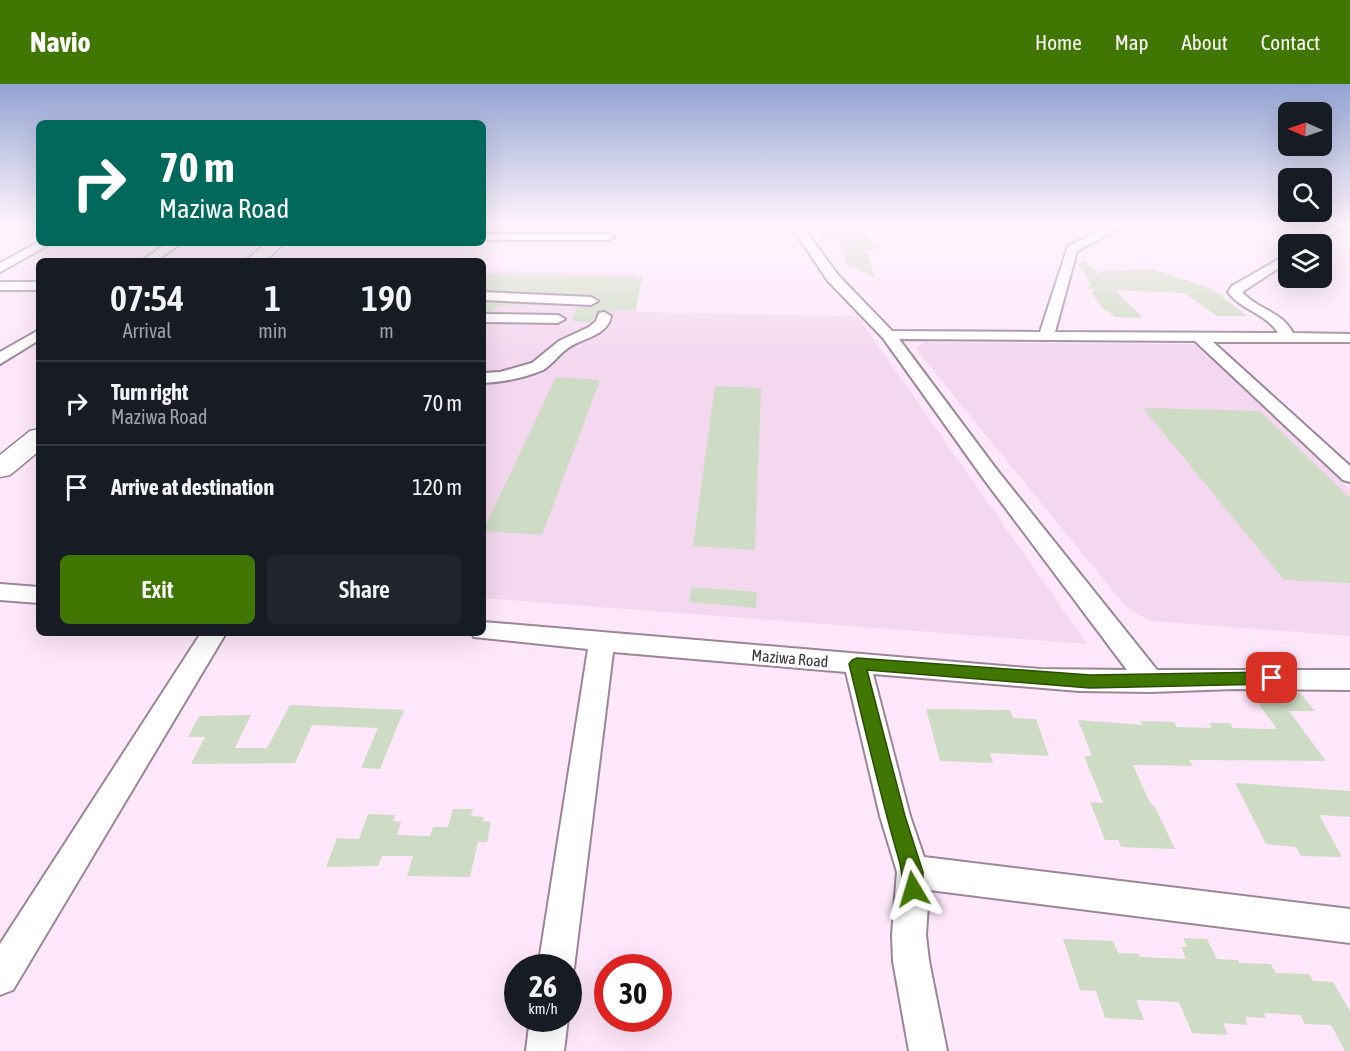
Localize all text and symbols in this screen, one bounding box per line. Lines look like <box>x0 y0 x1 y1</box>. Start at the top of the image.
text: Navio <box>30 26 91 58</box>
text: Home <box>1035 30 1082 54</box>
text: Map <box>1115 30 1149 54</box>
text: About <box>1182 30 1228 54</box>
text: Contact <box>1261 30 1320 54</box>
north arrow <box>1278 102 1332 156</box>
map controls <box>1278 102 1332 288</box>
text: 70 m <box>159 143 234 191</box>
icon: right <box>60 144 138 222</box>
button: search <box>1278 168 1332 222</box>
text: Maziwa Road <box>159 193 289 224</box>
button: layers <box>1278 234 1332 288</box>
text: 07:54 <box>110 277 184 319</box>
text: 1 <box>264 277 281 319</box>
text: 190 <box>361 277 412 319</box>
text: Arrival <box>123 319 172 342</box>
text: min <box>258 319 287 342</box>
text: m <box>379 319 394 342</box>
text: Turn right <box>111 379 188 405</box>
icon: right <box>60 387 93 420</box>
text: 70 m <box>422 390 462 416</box>
text: Maziwa Road <box>111 405 207 428</box>
icon: arrive <box>60 471 93 504</box>
text: Arrive at destination <box>111 474 274 500</box>
text: 120 m <box>412 474 462 500</box>
button: Exit <box>60 555 255 624</box>
button: Share <box>267 555 462 624</box>
street label: Maziwa Road <box>751 646 829 670</box>
pin <box>1246 652 1297 703</box>
icon: arrive <box>1255 661 1288 694</box>
position arrow <box>881 857 945 921</box>
speed limit sign: 30 <box>594 954 672 1032</box>
text: 26 <box>529 969 557 1003</box>
text: km/h <box>528 1000 558 1017</box>

